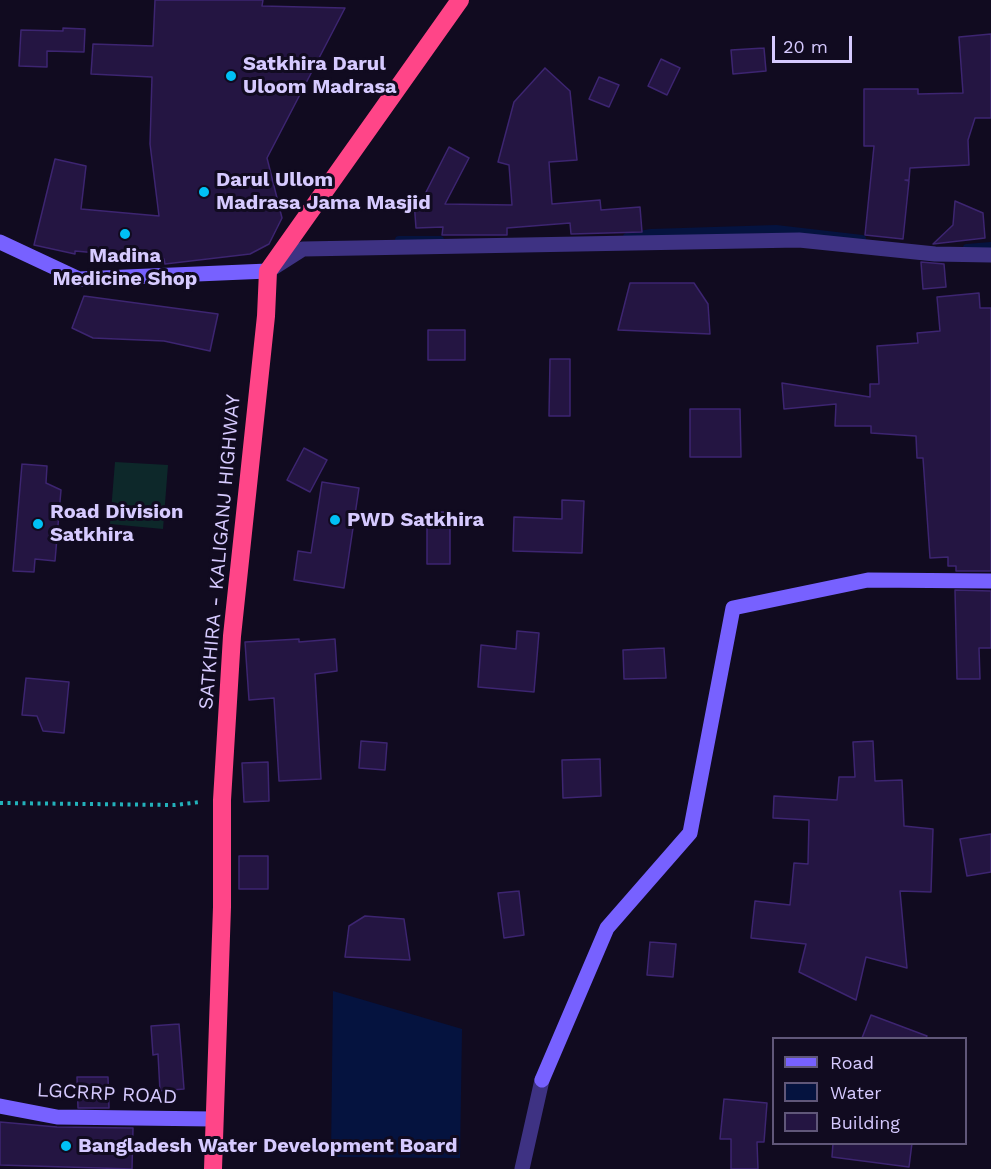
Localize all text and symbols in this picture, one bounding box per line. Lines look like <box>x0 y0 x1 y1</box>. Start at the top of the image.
scale bar <box>775 24 854 62</box>
text: 20 m <box>783 36 828 57</box>
place label: Satkhira Darul Uloom Madrasa <box>243 52 397 99</box>
marker: Satkhira Darul Uloom Madrasa <box>224 69 238 83</box>
place label: Darul Ullom Madrasa Jama Masjid <box>216 168 431 215</box>
marker: Darul Ullom Madrasa Jama Masjid <box>197 185 211 199</box>
marker: Madina Medicine Shop <box>118 227 132 241</box>
place label: Madina Medicine Shop <box>53 244 197 291</box>
street label: SATKHIRA - KALIGANJ HIGHWAY <box>194 393 246 711</box>
place label: Road Division Satkhira <box>50 500 183 547</box>
place label: PWD Satkhira <box>347 508 484 532</box>
marker: PWD Satkhira <box>328 513 342 527</box>
marker: Road Division Satkhira <box>31 517 45 531</box>
legend <box>772 1037 967 1145</box>
text: Road <box>830 1052 874 1073</box>
street label: LGCRRP ROAD <box>36 1078 178 1110</box>
text: Water <box>830 1082 882 1103</box>
text: Building <box>830 1112 900 1133</box>
place label: Bangladesh Water Development Board <box>78 1134 458 1158</box>
marker: Bangladesh Water Development Board <box>59 1139 73 1153</box>

